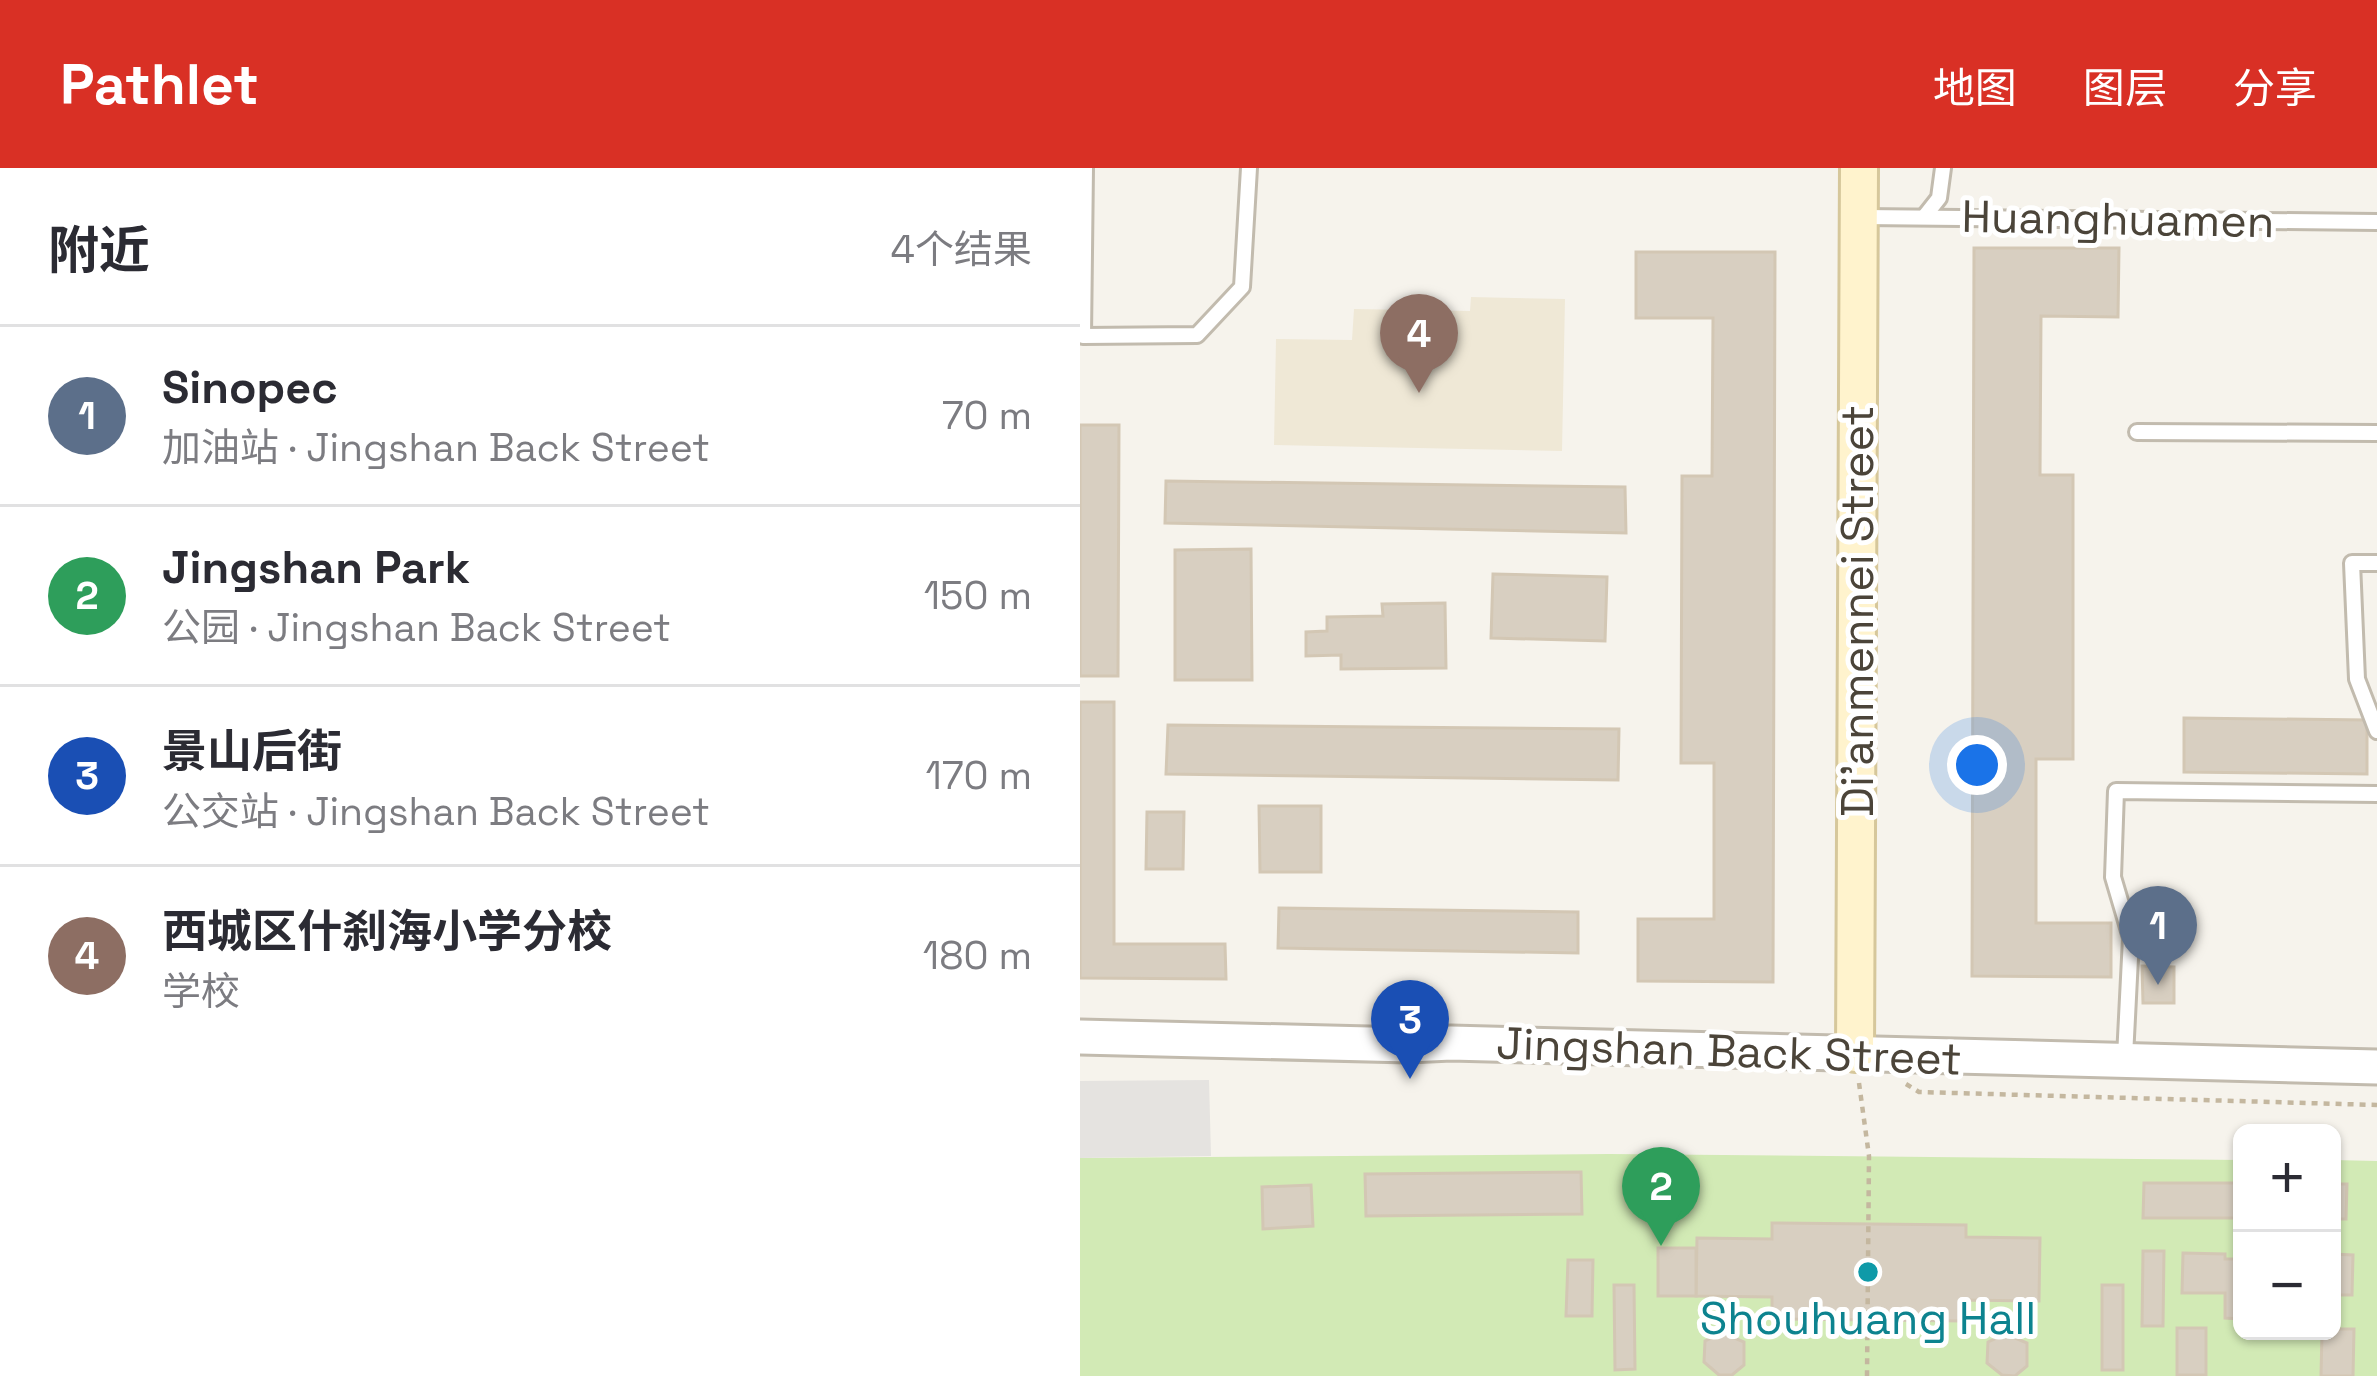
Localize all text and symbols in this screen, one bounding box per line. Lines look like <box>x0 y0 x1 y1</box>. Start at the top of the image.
text: Pathlet <box>60 48 259 121</box>
text: 地图 <box>1933 62 2017 115</box>
text: 图层 <box>2083 62 2167 115</box>
text: 分享 <box>2233 62 2317 115</box>
street label: Huanghuamen <box>1961 188 2275 250</box>
text: 附近 <box>48 218 150 283</box>
text: 4个结果 <box>891 225 1032 274</box>
pin: 4 <box>1380 294 1458 393</box>
text: Sinopec <box>162 359 338 416</box>
text: 1 <box>78 391 96 440</box>
text: 70 m <box>942 391 1032 440</box>
street label: Di'anmennei Street <box>1829 405 1886 817</box>
text: 加油站 · Jingshan Back Street <box>162 423 710 472</box>
text: Jingshan Park <box>162 539 470 596</box>
text: 2 <box>75 571 99 620</box>
text: 150 m <box>924 571 1032 620</box>
text: 公园 · Jingshan Back Street <box>162 603 671 652</box>
text: 景山后街 <box>162 723 342 780</box>
your location <box>1947 735 2007 795</box>
text: 3 <box>75 751 99 800</box>
text: 170 m <box>925 751 1032 800</box>
text: 公交站 · Jingshan Back Street <box>162 787 710 836</box>
pin: 1 <box>2119 886 2197 985</box>
text: 西城区什刹海小学分校 <box>162 903 612 960</box>
text: 4 <box>75 931 99 980</box>
text: 180 m <box>923 931 1032 980</box>
text: 学校 <box>162 967 240 1016</box>
pin: 3 <box>1371 980 1449 1079</box>
street label: Jingshan Back Street <box>1495 1014 1963 1088</box>
map controls <box>2233 1124 2341 1340</box>
button: + <box>2233 1124 2341 1232</box>
pin: 2 <box>1622 1147 1700 1246</box>
button: − <box>2233 1232 2341 1340</box>
marker: Shouhuang Hall <box>1855 1259 1881 1285</box>
place label: Shouhuang Hall <box>1700 1290 2036 1347</box>

